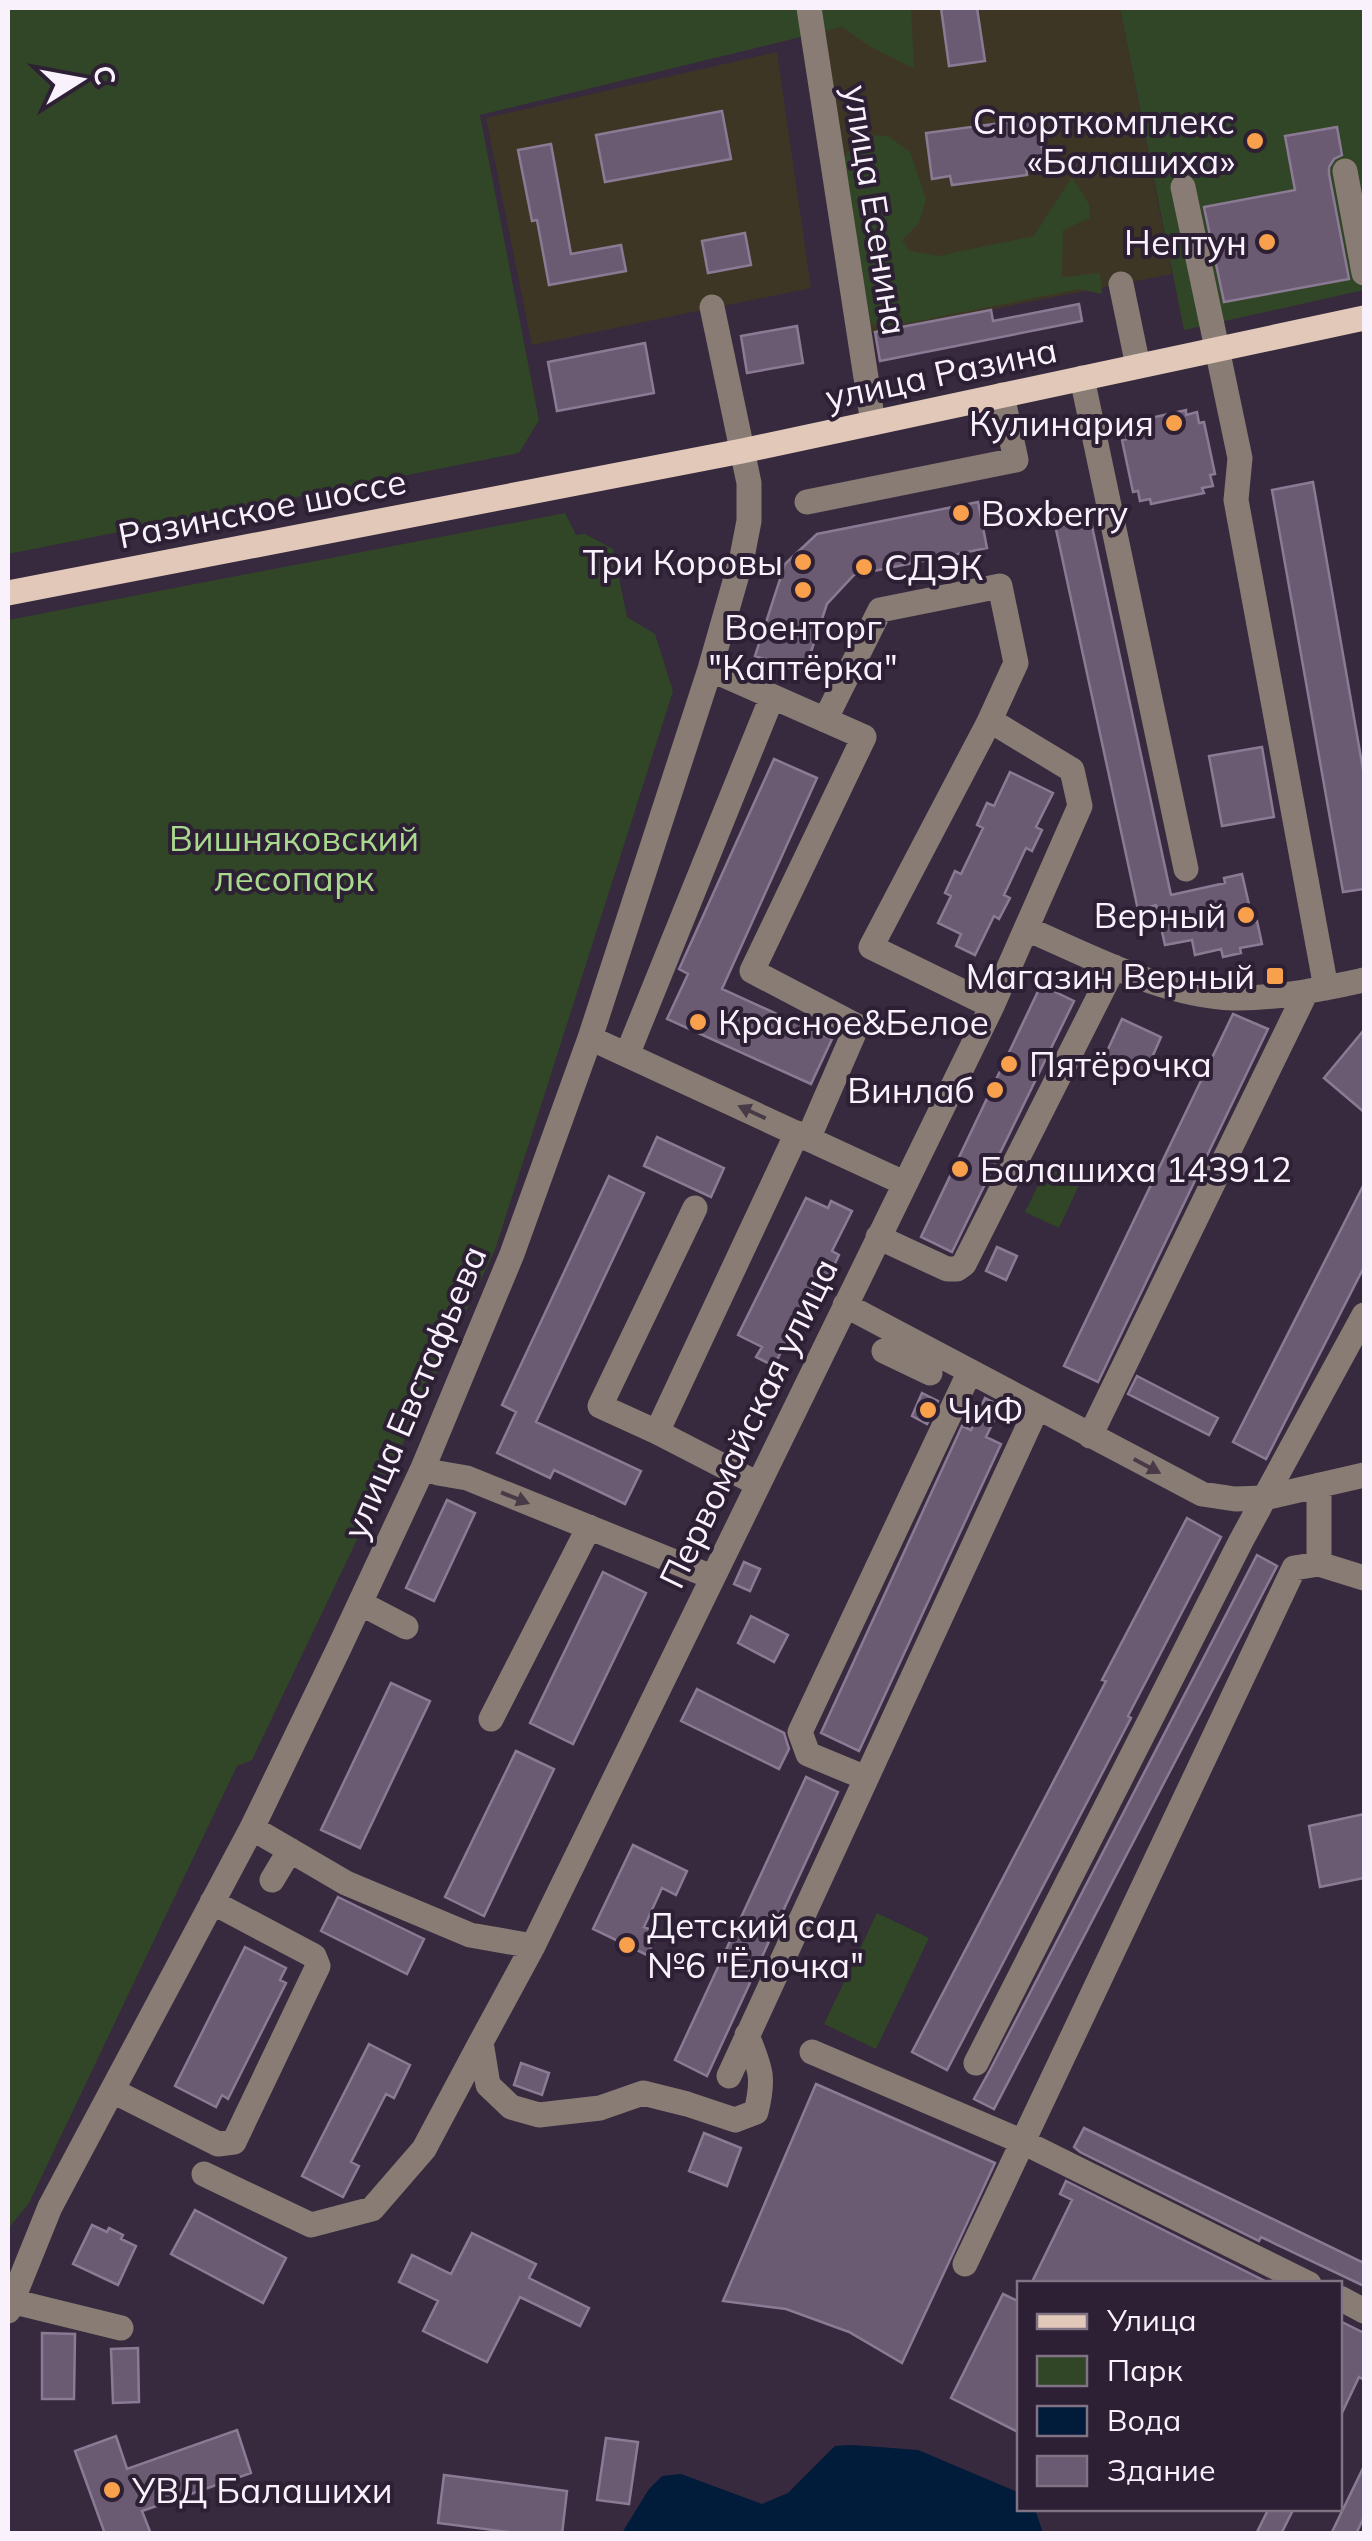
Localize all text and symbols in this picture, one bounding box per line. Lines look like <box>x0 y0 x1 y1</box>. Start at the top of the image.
north arrow <box>30 30 130 130</box>
text: С <box>86 62 124 88</box>
street label: улица Есенина <box>834 82 918 338</box>
place label: Спорткомплекс «Балашиха» <box>973 99 1235 183</box>
marker: Спорткомплекс «Балашиха» <box>1244 130 1266 152</box>
place label: Нептун <box>1124 220 1247 264</box>
marker: Нептун <box>1256 231 1278 253</box>
street label: улица Разина <box>821 327 1061 419</box>
place label: Кулинария <box>969 401 1154 445</box>
marker: Кулинария <box>1163 412 1185 434</box>
street label: Разинское шоссе <box>114 459 410 557</box>
place label: Boxberry <box>981 491 1129 535</box>
marker: Boxberry <box>950 502 972 524</box>
place label: Три Коровы <box>583 540 783 584</box>
place label: СДЭК <box>884 545 983 589</box>
marker: Три Коровы <box>792 551 814 573</box>
marker: СДЭК <box>853 556 875 578</box>
marker: Военторг "Каптёрка" <box>792 579 814 601</box>
place label: Военторг "Каптёрка" <box>708 605 898 689</box>
park label: Вишняковский лесопарк <box>169 816 419 900</box>
place label: Верный <box>1094 893 1226 937</box>
marker: Верный <box>1235 904 1257 926</box>
place label: Магазин Верный <box>966 954 1255 998</box>
marker: Магазин Верный <box>1264 965 1286 987</box>
place label: Красное&Белое <box>718 1000 989 1044</box>
marker: Красное&Белое <box>687 1011 709 1033</box>
place label: Пятёрочка <box>1029 1042 1212 1086</box>
marker: Пятёрочка <box>998 1053 1020 1075</box>
place label: Винлаб <box>847 1068 975 1112</box>
marker: Винлаб <box>984 1079 1006 1101</box>
one-way arrow <box>737 1104 766 1121</box>
place label: Балашиха 143912 <box>980 1147 1292 1191</box>
marker: Балашиха 143912 <box>949 1158 971 1180</box>
street label: улица Евстафьева <box>332 1239 496 1545</box>
street label: Первомайская улица <box>649 1251 847 1595</box>
place label: ЧиФ <box>948 1388 1023 1432</box>
marker: ЧиФ <box>917 1399 939 1421</box>
one-way arrow <box>1133 1457 1162 1474</box>
one-way arrow <box>501 1490 531 1506</box>
place label: Детский сад №6 "Ёлочка" <box>647 1903 864 1987</box>
marker: Детский сад №6 "Ёлочка" <box>616 1934 638 1956</box>
legend <box>1017 2281 1342 2511</box>
text: Улица <box>1106 2301 1197 2339</box>
text: Парк <box>1107 2351 1184 2389</box>
text: Вода <box>1107 2401 1181 2439</box>
text: Здание <box>1107 2451 1216 2489</box>
place label: УВД Балашихи <box>131 2468 393 2512</box>
marker: УВД Балашихи <box>101 2479 123 2501</box>

